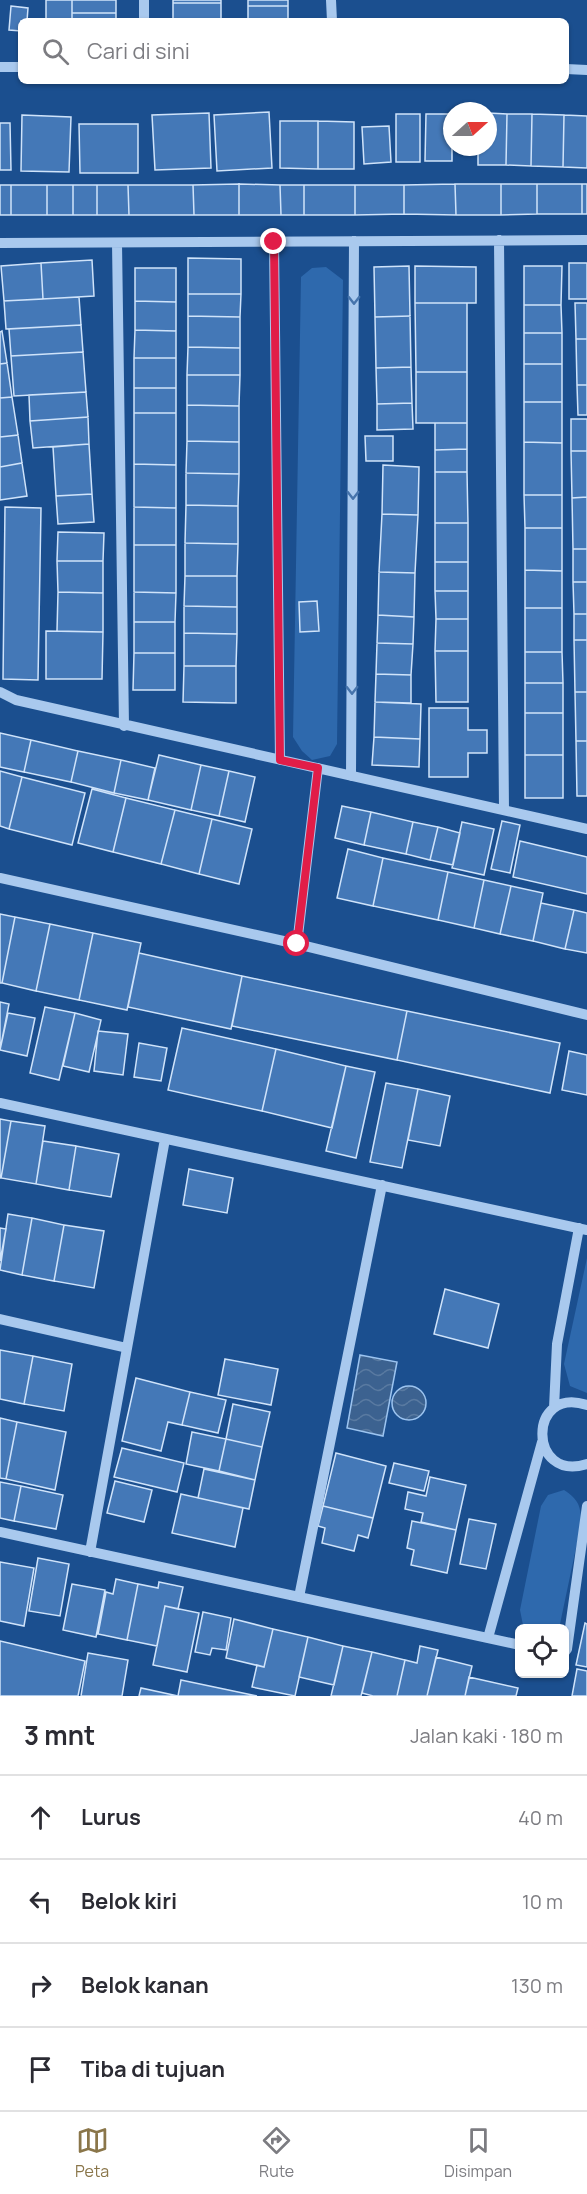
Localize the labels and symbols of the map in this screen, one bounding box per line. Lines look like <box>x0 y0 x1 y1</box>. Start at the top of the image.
north arrow <box>443 102 497 156</box>
route end <box>260 228 286 254</box>
one-way arrow <box>348 295 360 304</box>
one-way arrow <box>347 490 359 499</box>
one-way arrow <box>345 685 358 694</box>
route start <box>283 930 309 956</box>

